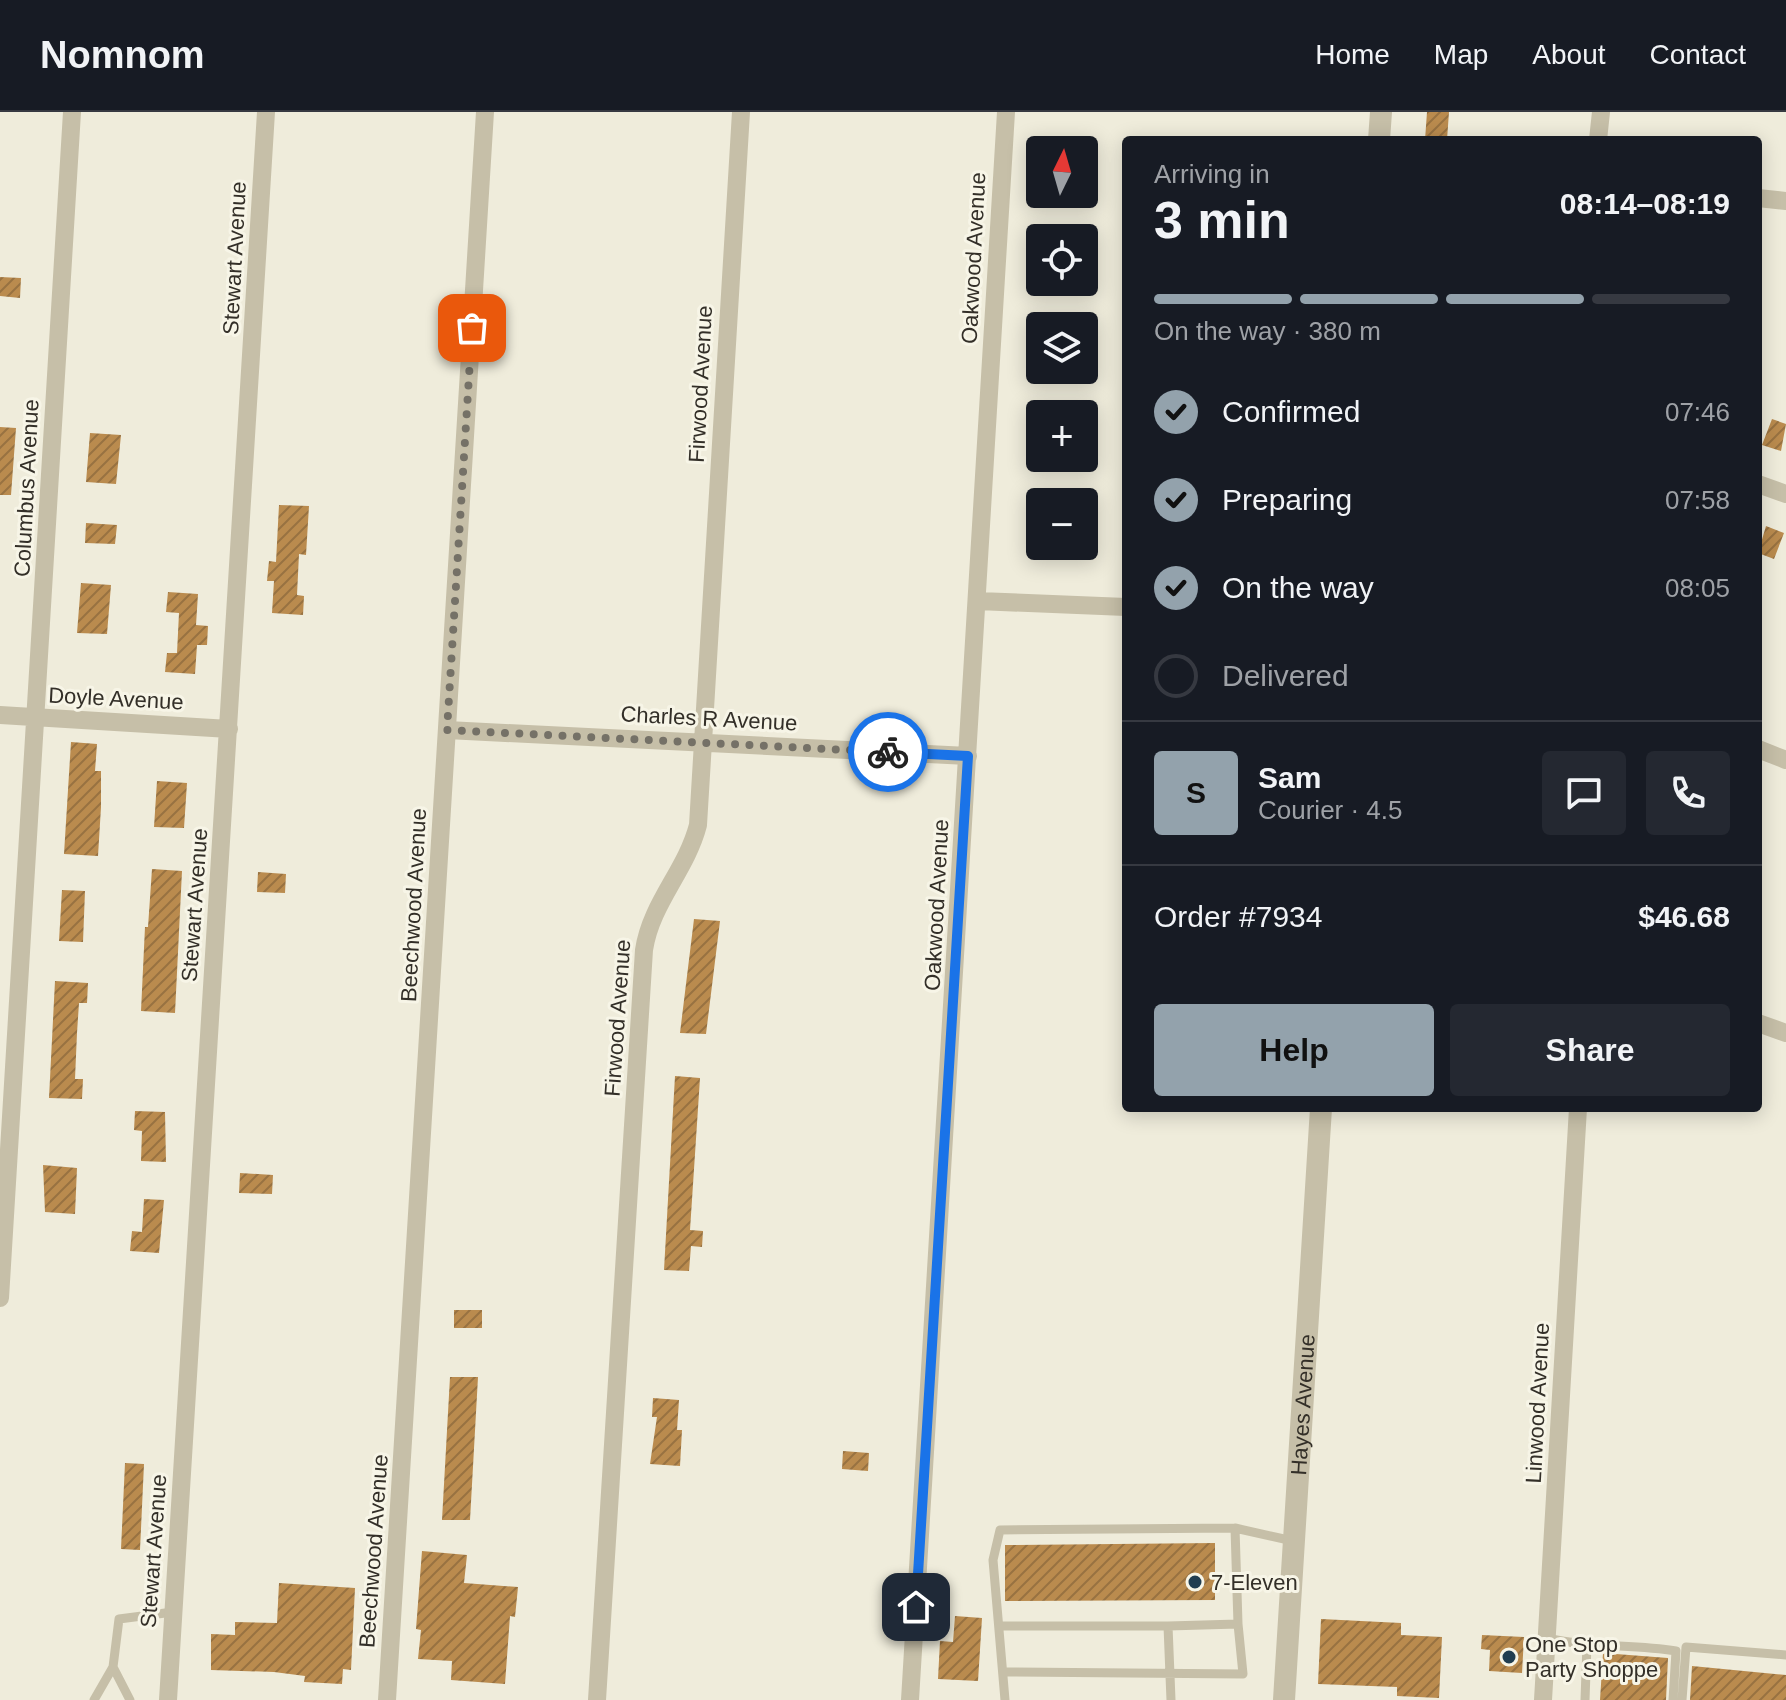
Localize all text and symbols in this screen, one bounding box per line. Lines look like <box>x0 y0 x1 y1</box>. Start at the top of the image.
text: Nomnom <box>40 34 205 76</box>
text: Home <box>1315 39 1390 70</box>
text: Map <box>1434 39 1488 70</box>
text: About <box>1532 39 1606 70</box>
text: Contact <box>1650 39 1746 70</box>
north arrow <box>1026 136 1098 208</box>
map controls <box>1026 136 1098 560</box>
text: Arriving in <box>1154 159 1270 189</box>
street label: Oakwood Avenue <box>957 171 990 345</box>
street label: Stewart Avenue <box>218 181 251 335</box>
text: 08:14–08:19 <box>1560 187 1730 220</box>
text: 3 min <box>1154 191 1290 249</box>
button: locate <box>1026 224 1098 296</box>
pin <box>438 294 506 362</box>
street label: Firwood Avenue <box>684 305 717 463</box>
icon: bag <box>450 306 494 350</box>
button: layers <box>1026 312 1098 384</box>
text: On the way · 380 m <box>1154 316 1381 346</box>
icon: check <box>1154 390 1198 434</box>
text: Confirmed <box>1222 395 1360 428</box>
text: 07:46 <box>1665 397 1730 427</box>
street label: Columbus Avenue <box>9 398 44 578</box>
button: + <box>1026 400 1098 472</box>
icon: check <box>1154 478 1198 522</box>
text: Preparing <box>1222 483 1352 516</box>
text: 07:58 <box>1665 485 1730 515</box>
button: − <box>1026 488 1098 560</box>
icon: check <box>1154 566 1198 610</box>
text: On the way <box>1222 571 1374 604</box>
text: 08:05 <box>1665 573 1730 603</box>
text: Delivered <box>1222 659 1349 692</box>
street label: Doyle Avenue <box>48 682 184 715</box>
street label: Charles R Avenue <box>620 701 798 736</box>
courier <box>848 712 928 792</box>
icon: bike <box>866 730 910 774</box>
button: chat <box>1542 751 1626 835</box>
button: phone <box>1646 751 1730 835</box>
text: Sam <box>1258 761 1321 794</box>
text: S <box>1186 776 1206 809</box>
text: Courier · 4.5 <box>1258 795 1403 825</box>
street label: Beechwood Avenue <box>396 807 431 1003</box>
street label: Oakwood Avenue <box>920 818 953 992</box>
street label: Stewart Avenue <box>177 827 212 983</box>
text: Order #7934 <box>1154 900 1322 933</box>
text: $46.68 <box>1638 900 1730 933</box>
street label: Firwood Avenue <box>600 939 635 1097</box>
button: Help <box>1154 1004 1434 1096</box>
button: Share <box>1450 1004 1730 1096</box>
street label: Linwood Avenue <box>1521 1322 1554 1484</box>
street label: Hayes Avenue <box>1286 1333 1320 1476</box>
street label: Beechwood Avenue <box>354 1453 393 1649</box>
street label: Stewart Avenue <box>136 1473 171 1629</box>
place label: 7-Eleven <box>1211 1570 1298 1595</box>
pin <box>882 1573 950 1641</box>
marker: 7-Eleven <box>1186 1573 1204 1591</box>
icon: home <box>894 1585 938 1629</box>
place label: One Stop Party Shoppe <box>1525 1632 1658 1682</box>
marker: One Stop Party Shoppe <box>1500 1648 1518 1666</box>

